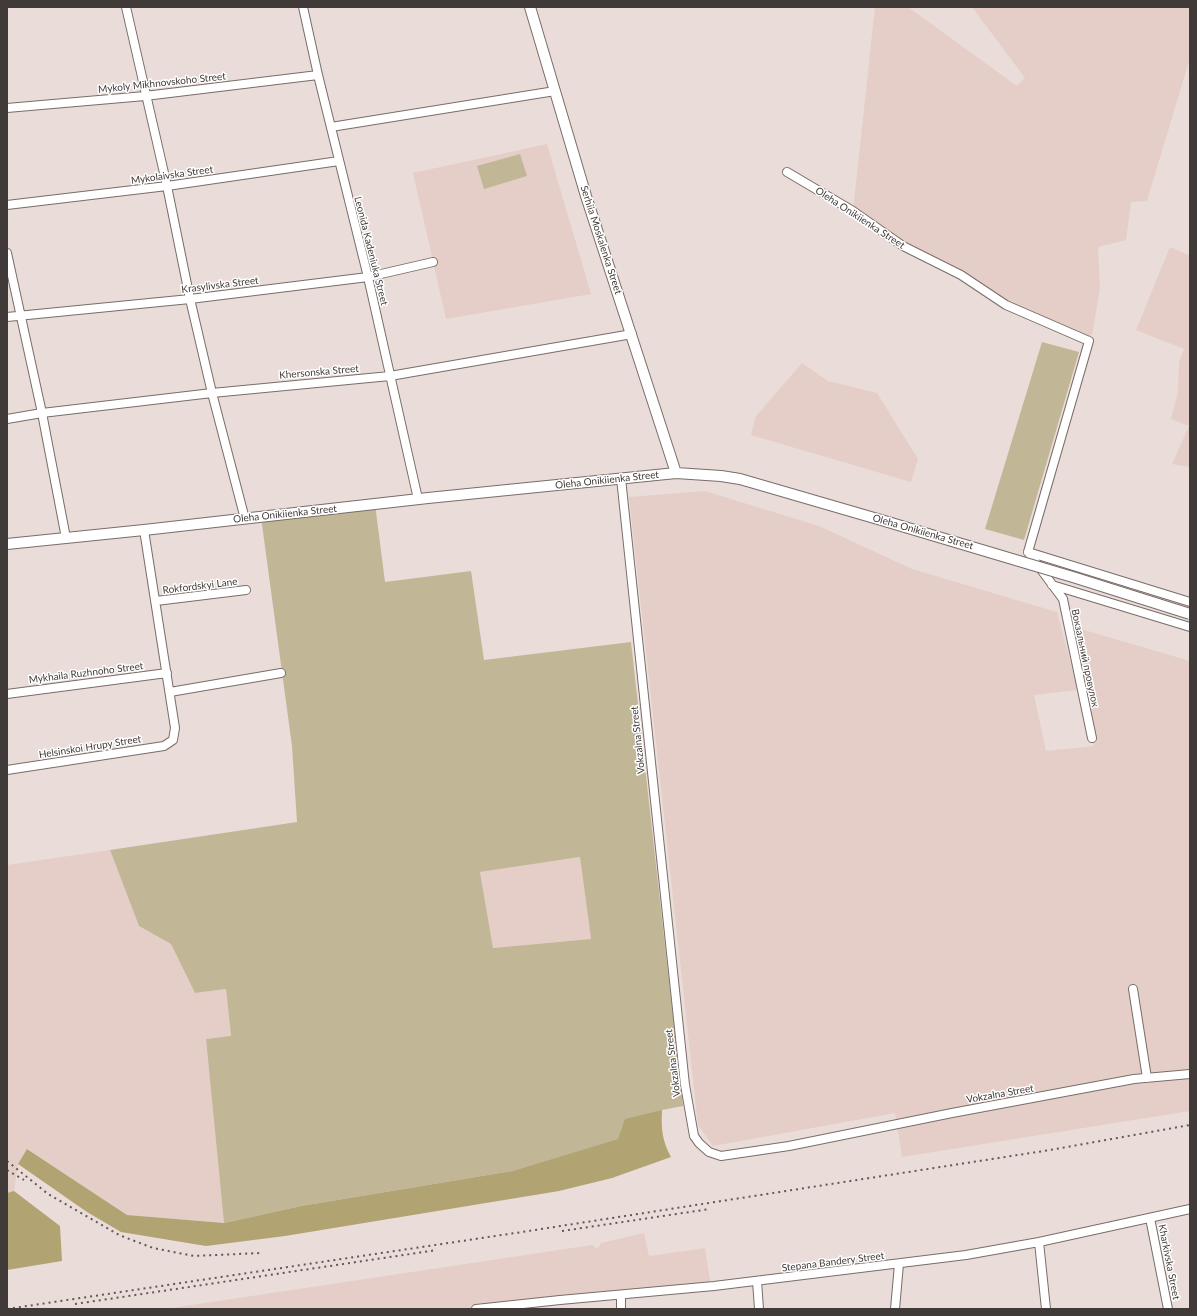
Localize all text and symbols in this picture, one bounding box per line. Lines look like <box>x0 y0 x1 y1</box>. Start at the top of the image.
street label: Mykoly Mikhnovskoho Street <box>98 70 226 96</box>
street label: Mykolaivska Street <box>130 163 214 187</box>
street label: Serhiia Moskalenka Street <box>578 184 624 296</box>
street label: Oleha Onikiienka Street <box>813 185 907 251</box>
street label: Leonida Kadeniuka Street <box>352 195 390 307</box>
street label: Krasylivska Street <box>181 274 259 296</box>
street label: Khersonska Street <box>279 363 359 381</box>
street label: Oleha Onikiienka Street <box>555 469 659 491</box>
street label: Oleha Onikiienka Street <box>233 503 337 525</box>
street label: Oleha Onikiienka Street <box>871 512 975 552</box>
street label: Rokfordskyi Lane <box>162 575 238 597</box>
street label: Вокзальний провулок <box>1069 608 1101 708</box>
street label: Mykhaila Ruzhnoho Street <box>28 660 144 686</box>
street label: Vokzalna Street <box>628 706 648 774</box>
street label: Helsinskoi Hrupy Street <box>38 733 142 761</box>
street label: Vokzalna Street <box>663 1028 683 1098</box>
street label: Vokzalna Street <box>965 1082 1035 1106</box>
street label: Kharkivska Street <box>1156 1223 1182 1301</box>
street label: Stepana Bandery Street <box>781 1250 885 1274</box>

